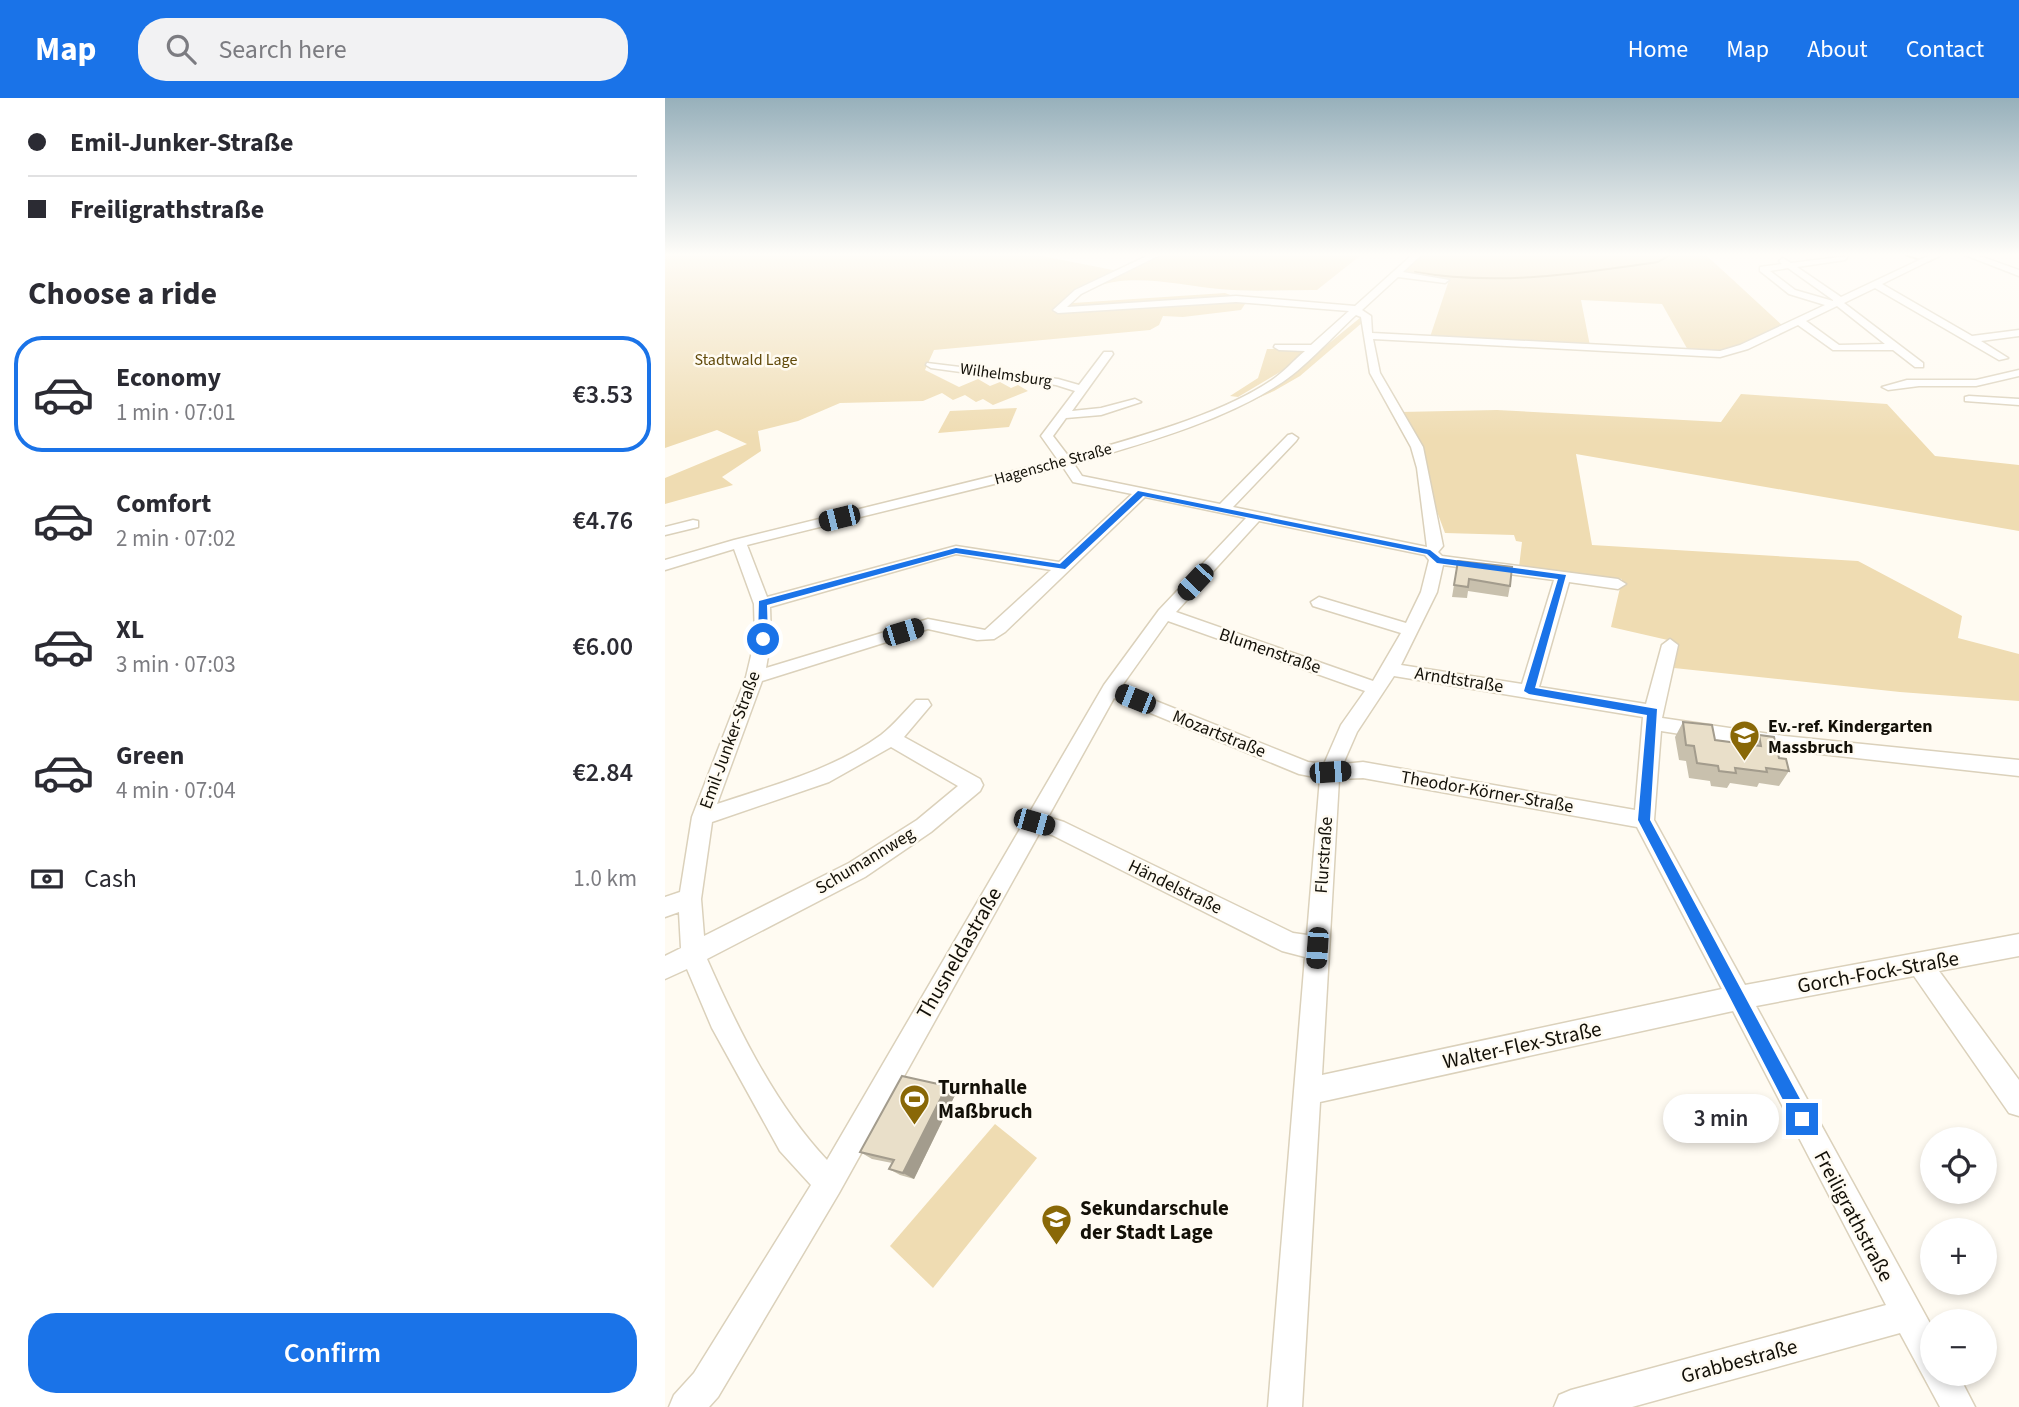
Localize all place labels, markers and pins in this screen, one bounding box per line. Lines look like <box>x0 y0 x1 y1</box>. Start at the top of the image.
place label: Ev.-ref. Kindergarten Massbruch <box>1768 714 1933 760</box>
school or university icon: Ev.-ref. Kindergarten Massbruch <box>1728 719 1762 763</box>
place label: Turnhalle Maßbruch <box>938 1072 1032 1126</box>
sports icon: Turnhalle Maßbruch <box>898 1082 932 1126</box>
place label: Sekundarschule der Stadt Lage <box>1080 1193 1229 1247</box>
school or university icon: Sekundarschule der Stadt Lage <box>1040 1203 1074 1247</box>

